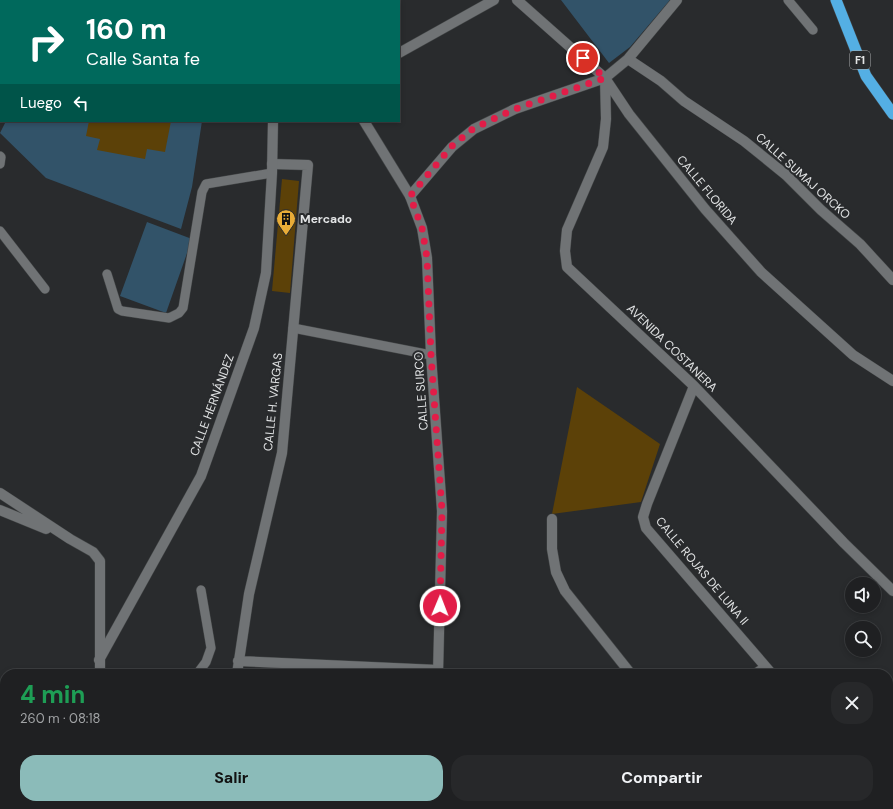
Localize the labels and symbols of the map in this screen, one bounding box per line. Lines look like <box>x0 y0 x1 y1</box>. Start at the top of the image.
pin <box>566 41 600 75</box>
road number: F1 <box>850 51 870 69</box>
street label: CALLE SUMAJ ORCKO <box>752 129 854 223</box>
street label: CALLE FLORIDA <box>673 152 741 228</box>
building icon: Mercado <box>275 208 297 236</box>
place label: Mercado <box>300 211 352 227</box>
street label: AVENIDA COSTANERA <box>623 301 721 395</box>
street label: CALLE SURCO <box>410 351 432 431</box>
street label: CALLE HERNÁNDEZ <box>186 352 238 458</box>
street label: CALLE H. VARGAS <box>260 352 286 452</box>
street label: CALLE ROJAS DE LUNA II <box>652 514 752 628</box>
position arrow <box>419 585 461 627</box>

